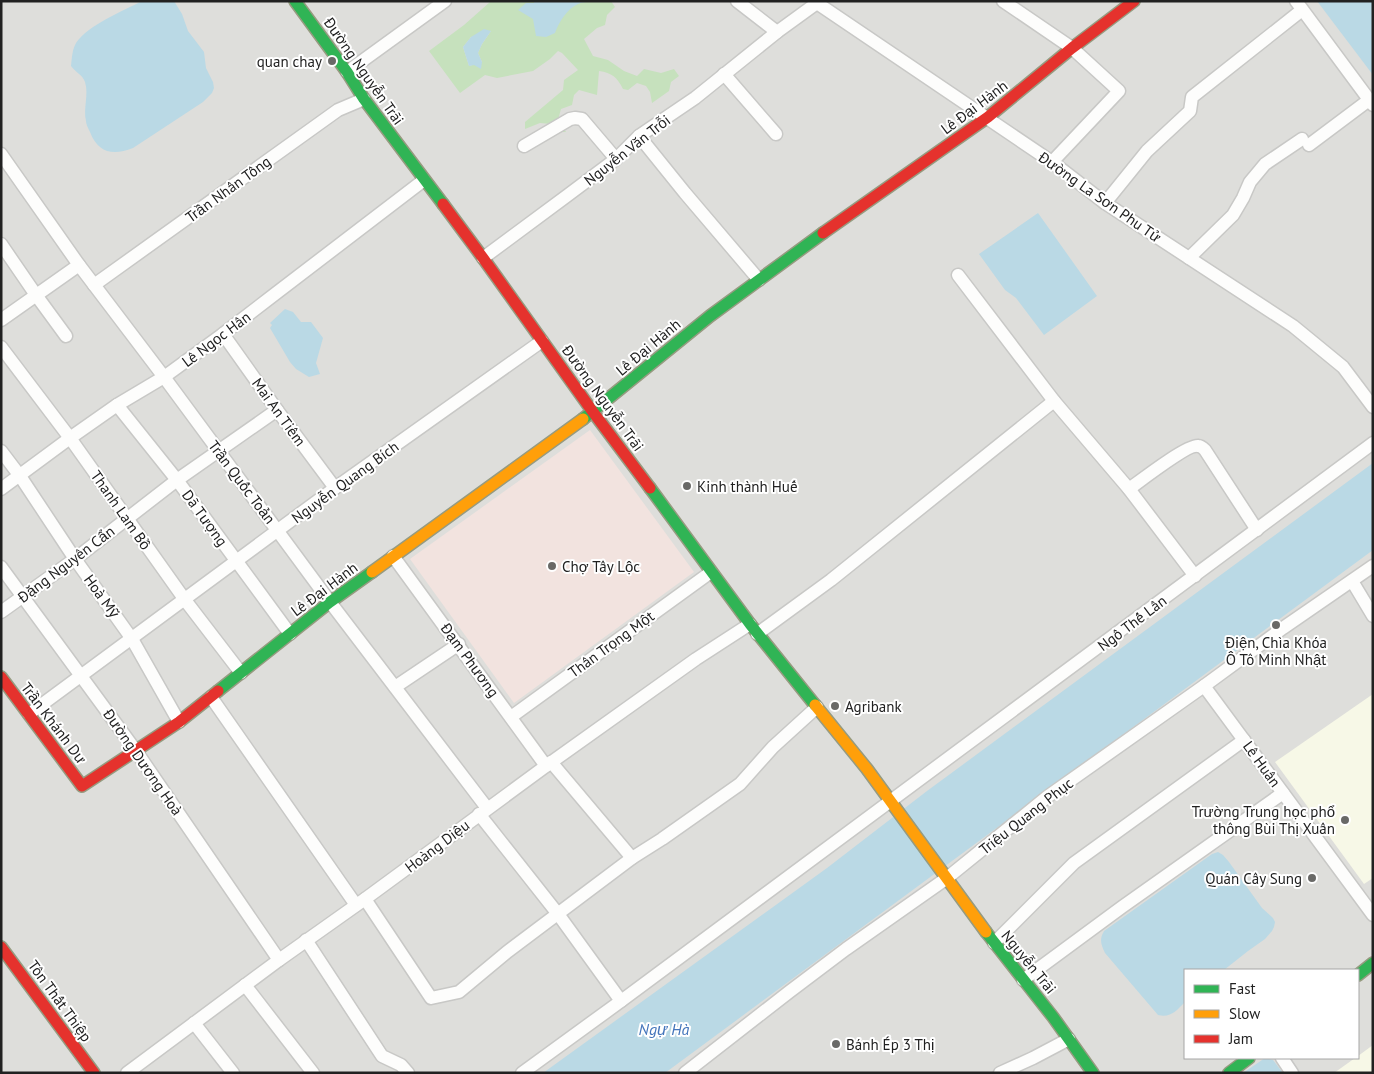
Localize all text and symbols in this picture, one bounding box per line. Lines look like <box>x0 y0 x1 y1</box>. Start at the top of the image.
street label: Đường Nguyễn Trãi <box>319 13 408 128</box>
place label: quan chay <box>257 52 322 71</box>
marker: quan chay <box>326 55 338 67</box>
street label: Lê Đại Hành <box>937 76 1011 138</box>
street label: Nguyễn Văn Trỗi <box>580 110 674 190</box>
street label: Đường La Sơn Phu Tử <box>1034 147 1165 247</box>
street label: Trần Nhân Tông <box>182 152 274 226</box>
street label: Lê Ngọc Hân <box>178 307 254 371</box>
street label: Lê Đại Hành <box>612 314 684 380</box>
street label: Đường Nguyễn Trãi <box>558 340 648 455</box>
street label: Mai An Tiêm <box>248 374 310 450</box>
street label: Trần Quốc Toản <box>204 436 280 528</box>
street label: Nguyễn Quang Bích <box>288 437 402 527</box>
street label: Thanh Lam Bồ <box>87 467 155 553</box>
place label: Kinh thành Huế <box>697 477 798 496</box>
marker: Kinh thành Huế <box>681 480 693 492</box>
street label: Dã Tượng <box>178 486 232 550</box>
street label: Đặng Nguyên Cẩn <box>13 521 118 607</box>
place label: Chợ Tây Lộc <box>562 557 640 576</box>
street label: Lê Đại Hành <box>287 558 361 620</box>
marker: Chợ Tây Lộc <box>546 560 558 572</box>
street label: Hoà Mỹ <box>80 571 124 622</box>
street label: Ngô Thế Lân <box>1094 591 1170 655</box>
street label: Thân Trọng Một <box>564 606 658 682</box>
street label: Đạm Phương <box>436 618 503 701</box>
marker: Điện, Chìa Khóa Ô Tô Minh Nhật <box>1270 619 1282 631</box>
place label: Điện, Chìa Khóa Ô Tô Minh Nhật <box>1224 633 1327 669</box>
street label: Trần Khánh Dư <box>17 678 91 768</box>
place label: Agribank <box>845 697 903 716</box>
marker: Agribank <box>829 700 841 712</box>
street label: Đường Dương Hoà <box>99 704 187 819</box>
street label: Lê Huân <box>1239 737 1285 791</box>
street label: Triệu Quang Phục <box>975 773 1077 859</box>
place label: Trường Trung học phổ thông Bùi Thị Xuân <box>1192 802 1335 838</box>
marker: Trường Trung học phổ thông Bùi Thị Xuân <box>1339 814 1351 826</box>
street label: Hoàng Diệu <box>401 816 473 876</box>
place label: Quán Cây Sung <box>1205 869 1302 888</box>
marker: Quán Cây Sung <box>1306 872 1318 884</box>
street label: Nguyễn Trãi <box>998 926 1060 998</box>
street label: Tôn Thất Thiệp <box>24 957 96 1045</box>
legend <box>1184 969 1359 1059</box>
text: Fast <box>1229 979 1256 998</box>
text: Slow <box>1229 1004 1260 1023</box>
water label: Ngự Hà <box>639 1019 690 1039</box>
text: Jam <box>1228 1029 1253 1048</box>
place label: Bánh Ép 3 Thị <box>846 1035 934 1054</box>
marker: Bánh Ép 3 Thị <box>830 1038 842 1050</box>

